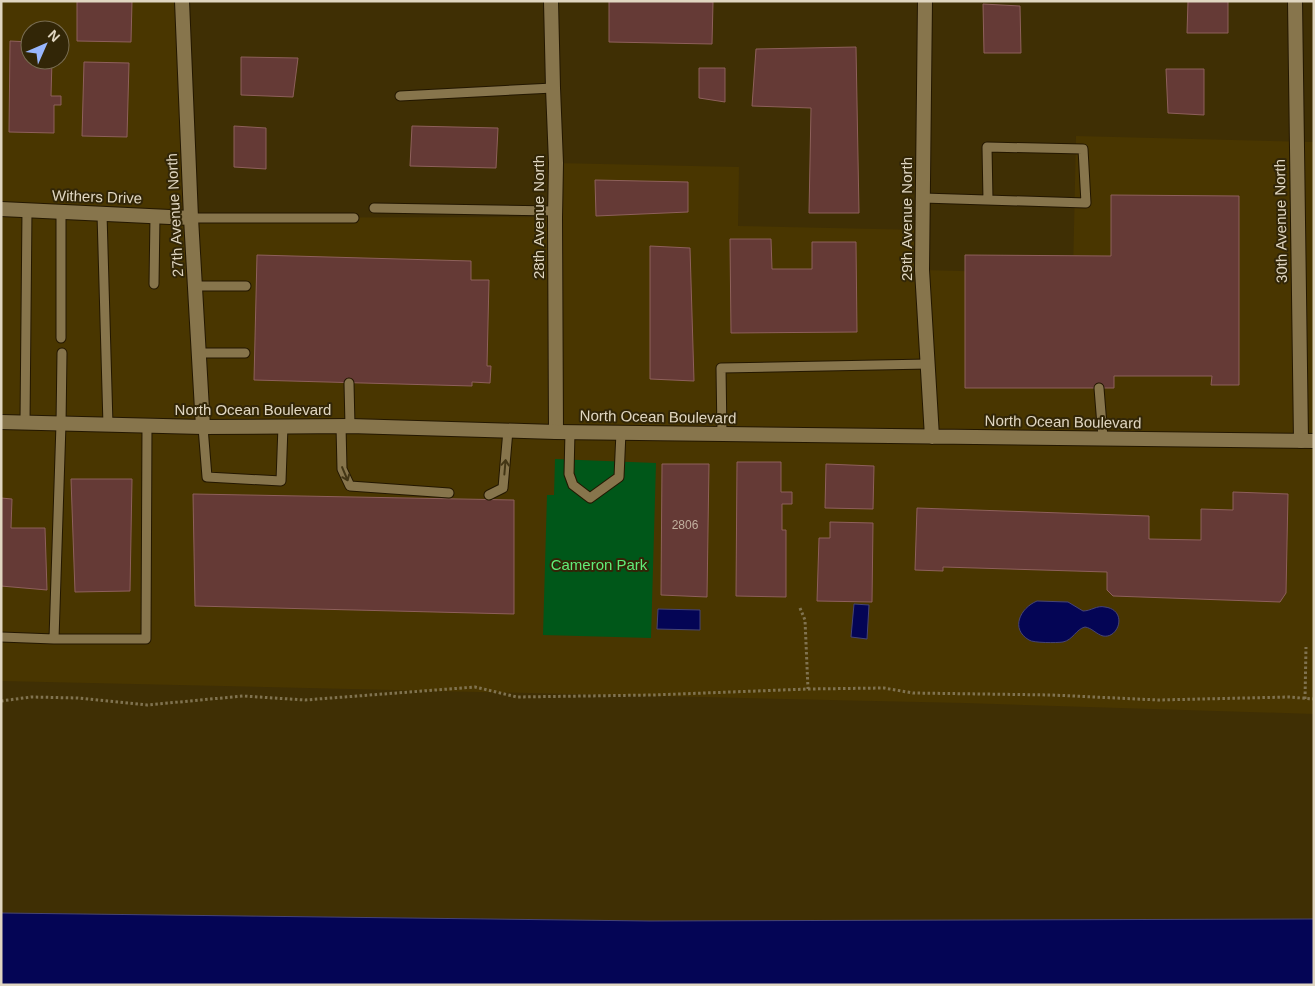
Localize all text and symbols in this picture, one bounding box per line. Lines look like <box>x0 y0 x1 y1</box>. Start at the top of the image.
north arrow <box>20 20 70 70</box>
text: N <box>45 27 63 45</box>
street label: 27th Avenue North <box>163 153 186 277</box>
street label: 28th Avenue North <box>530 155 547 279</box>
street label: 29th Avenue North <box>898 157 915 281</box>
street label: 30th Avenue North <box>1271 159 1290 283</box>
street label: Withers Drive <box>52 186 142 207</box>
street label: North Ocean Boulevard <box>175 401 331 418</box>
street label: North Ocean Boulevard <box>579 407 737 426</box>
street label: North Ocean Boulevard <box>984 412 1142 431</box>
one-way arrow <box>500 459 510 475</box>
one-way arrow <box>341 466 350 481</box>
house number: 2806 <box>672 518 699 532</box>
park label: Cameron Park <box>551 556 648 573</box>

